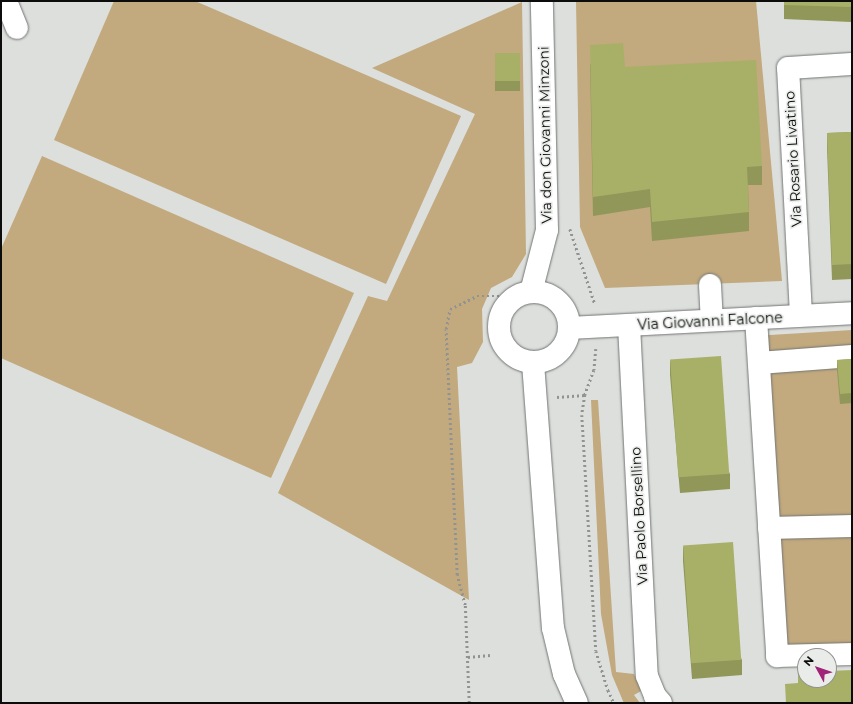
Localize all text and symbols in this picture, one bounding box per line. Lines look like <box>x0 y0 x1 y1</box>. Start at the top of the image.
street label: Via don Giovanni Minzoni <box>535 46 555 224</box>
street label: Via Rosario Livatino <box>781 91 805 227</box>
street label: Via Giovanni Falcone <box>637 309 783 333</box>
street label: Via Paolo Borsellino <box>627 447 651 585</box>
north arrow <box>797 648 837 688</box>
text: N <box>800 653 817 669</box>

